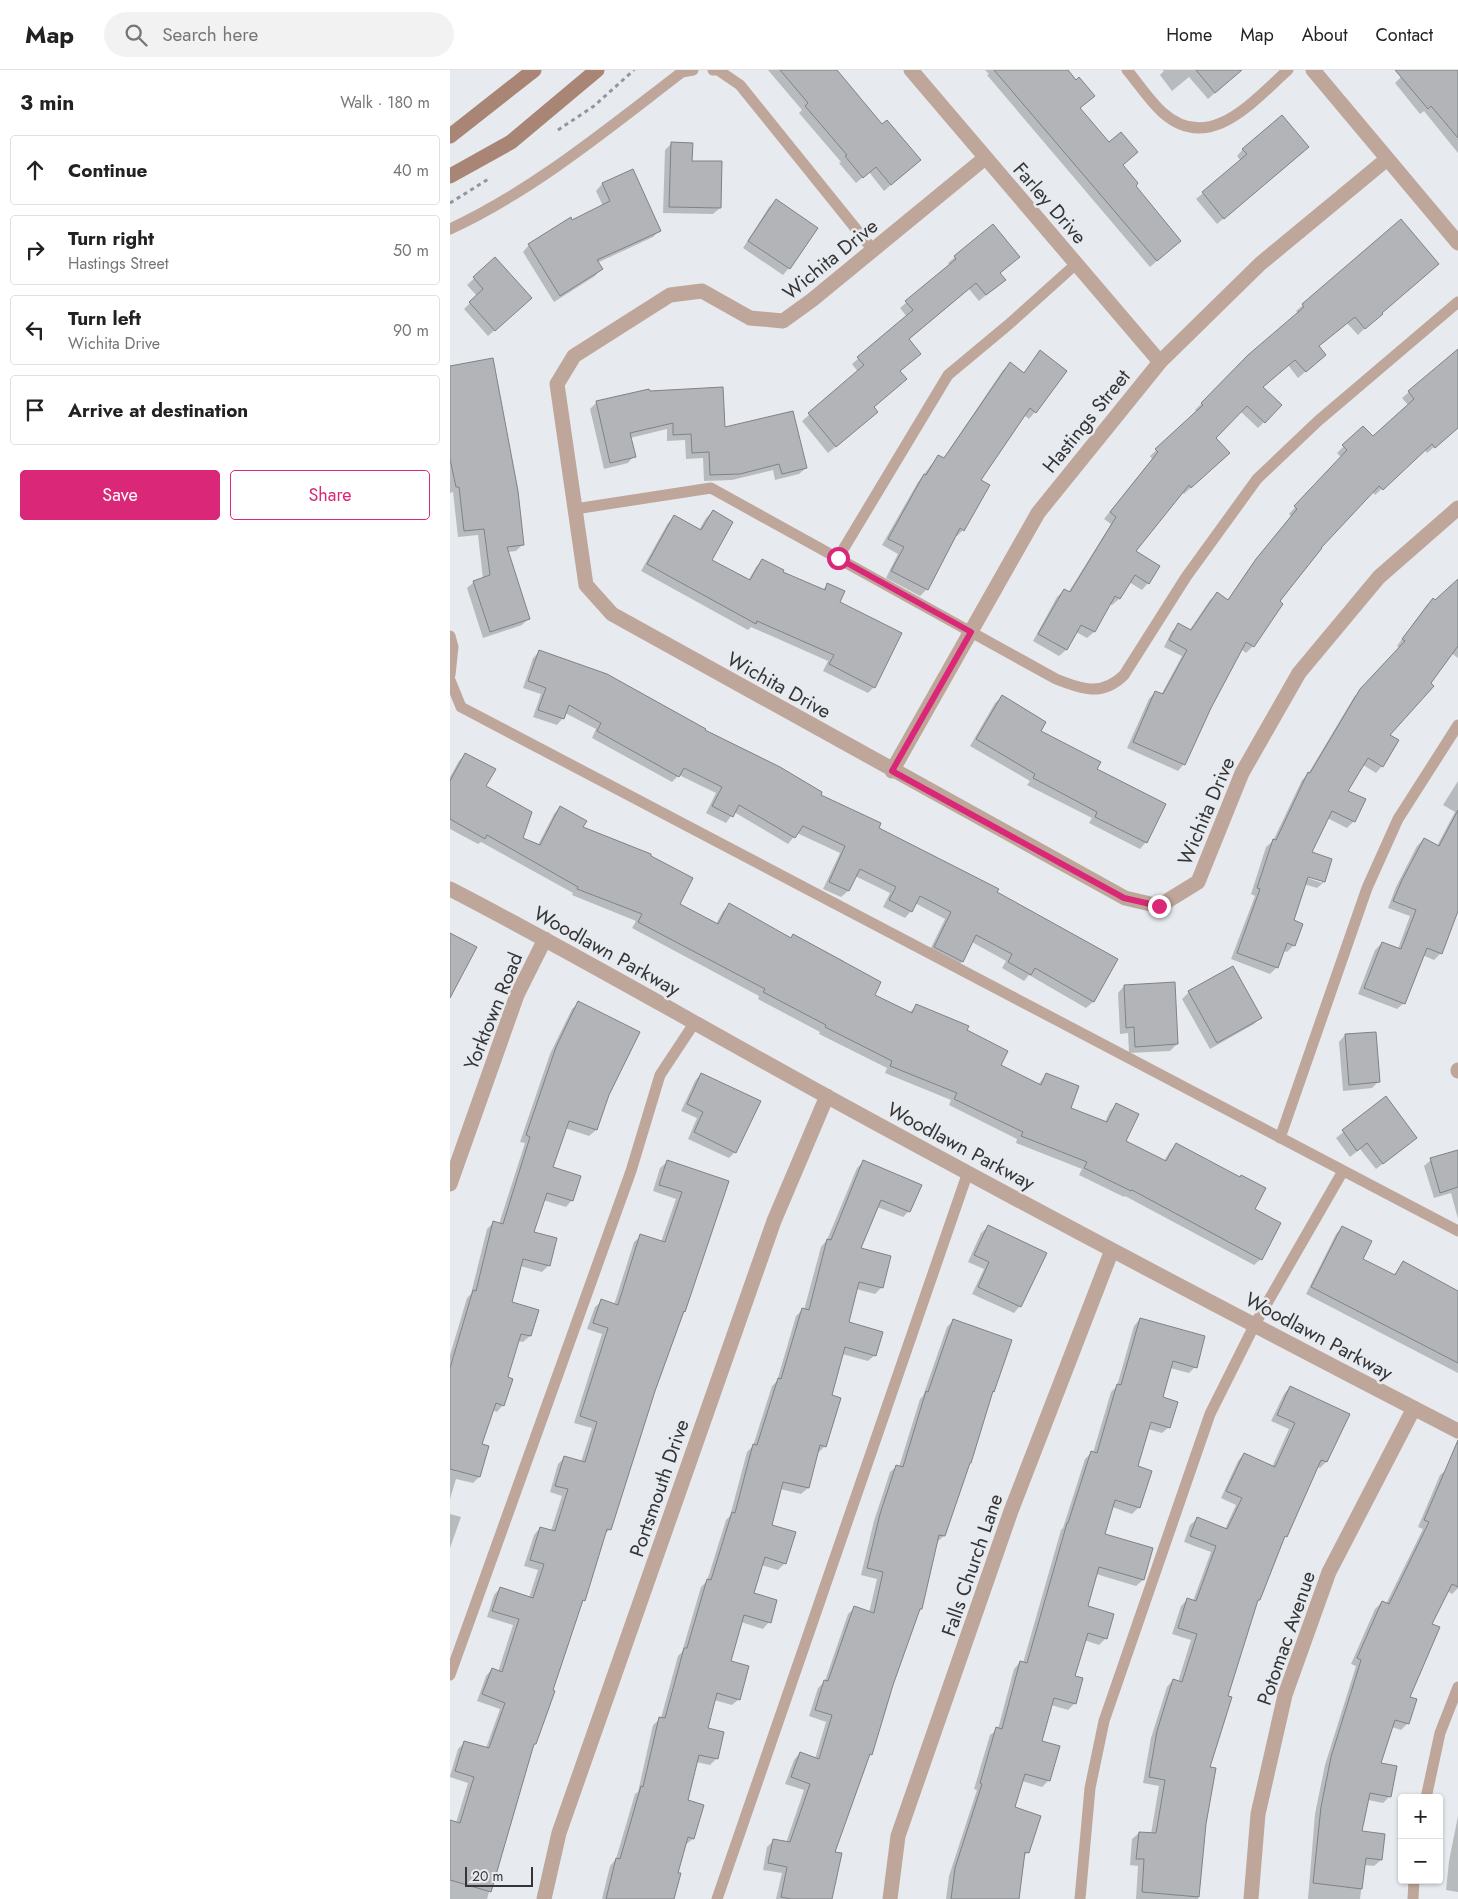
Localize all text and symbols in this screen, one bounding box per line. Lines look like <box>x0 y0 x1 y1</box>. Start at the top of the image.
search box <box>104 12 454 57</box>
text: Map <box>25 17 74 52</box>
icon: search <box>122 21 150 49</box>
text: Search here <box>162 21 258 48</box>
text: Home <box>1166 22 1212 48</box>
text: Map <box>1240 22 1274 48</box>
text: About <box>1302 22 1347 48</box>
text: Contact <box>1375 22 1433 48</box>
text: 3 min <box>20 88 74 118</box>
text: Walk · 180 m <box>340 91 430 114</box>
icon: ahead <box>21 156 49 184</box>
street label: Farley Drive <box>1006 156 1093 250</box>
text: Continue <box>68 157 147 184</box>
text: 40 m <box>393 159 429 182</box>
street label: Wichita Drive <box>776 212 884 307</box>
text: Turn right <box>68 225 154 252</box>
icon: right <box>21 236 49 264</box>
text: 50 m <box>393 239 429 262</box>
text: Hastings Street <box>68 252 169 275</box>
text: Turn left <box>68 305 141 332</box>
icon: left <box>21 316 49 344</box>
text: 90 m <box>393 319 429 342</box>
text: Wichita Drive <box>68 332 160 355</box>
street label: Hastings Street <box>1036 363 1137 479</box>
icon: arrive <box>21 396 49 424</box>
text: Arrive at destination <box>68 397 248 424</box>
button: Save <box>20 470 220 520</box>
button: Share <box>230 470 430 520</box>
route start <box>827 547 850 570</box>
street label: Wichita Drive <box>721 645 836 726</box>
street label: Wichita Drive <box>1171 753 1242 870</box>
route end <box>1148 895 1171 918</box>
street label: Woodlawn Parkway <box>528 899 685 1004</box>
street label: Yorktown Road <box>457 948 530 1074</box>
street label: Woodlawn Parkway <box>882 1095 1040 1198</box>
street label: Woodlawn Parkway <box>1240 1285 1398 1388</box>
street label: Portsmouth Drive <box>622 1415 697 1561</box>
street label: Falls Church Lane <box>935 1490 1010 1640</box>
street label: Potomac Avenue <box>1250 1567 1323 1709</box>
map controls <box>1398 1794 1443 1884</box>
button: + <box>1398 1794 1443 1839</box>
button: − <box>1398 1839 1443 1884</box>
scale bar <box>465 1864 532 1887</box>
text: 20 m <box>472 1866 504 1886</box>

